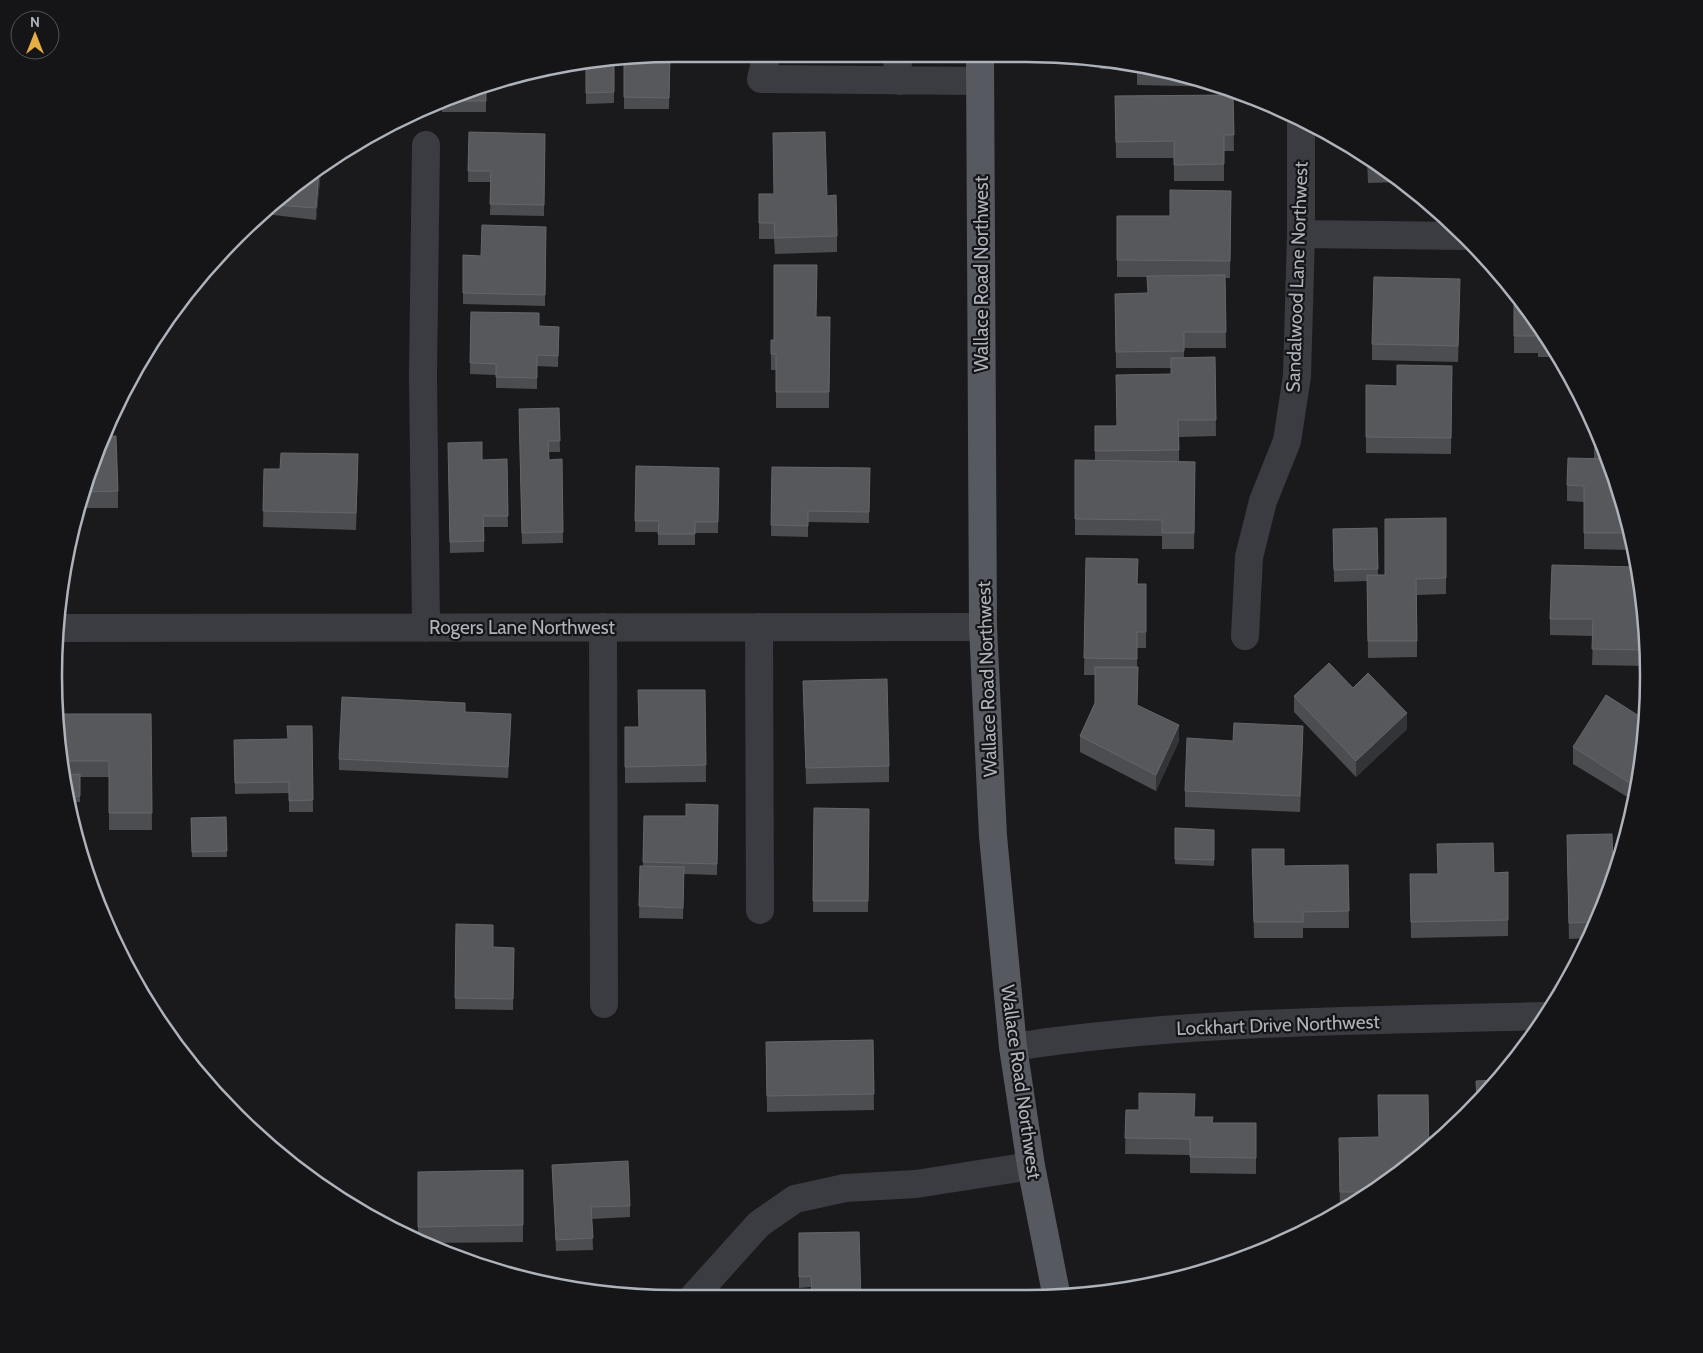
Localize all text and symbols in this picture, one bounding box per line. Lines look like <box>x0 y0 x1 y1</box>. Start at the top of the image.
north arrow <box>10 10 60 60</box>
text: N <box>30 13 40 31</box>
street label: Sandalwood Lane Northwest <box>1281 160 1313 393</box>
street label: Wallace Road Northwest <box>970 175 993 372</box>
street label: Wallace Road Northwest <box>972 580 1002 777</box>
street label: Rogers Lane Northwest <box>429 616 616 639</box>
street label: Wallace Road Northwest <box>996 983 1046 1181</box>
street label: Lockhart Drive Northwest <box>1176 1010 1381 1040</box>

